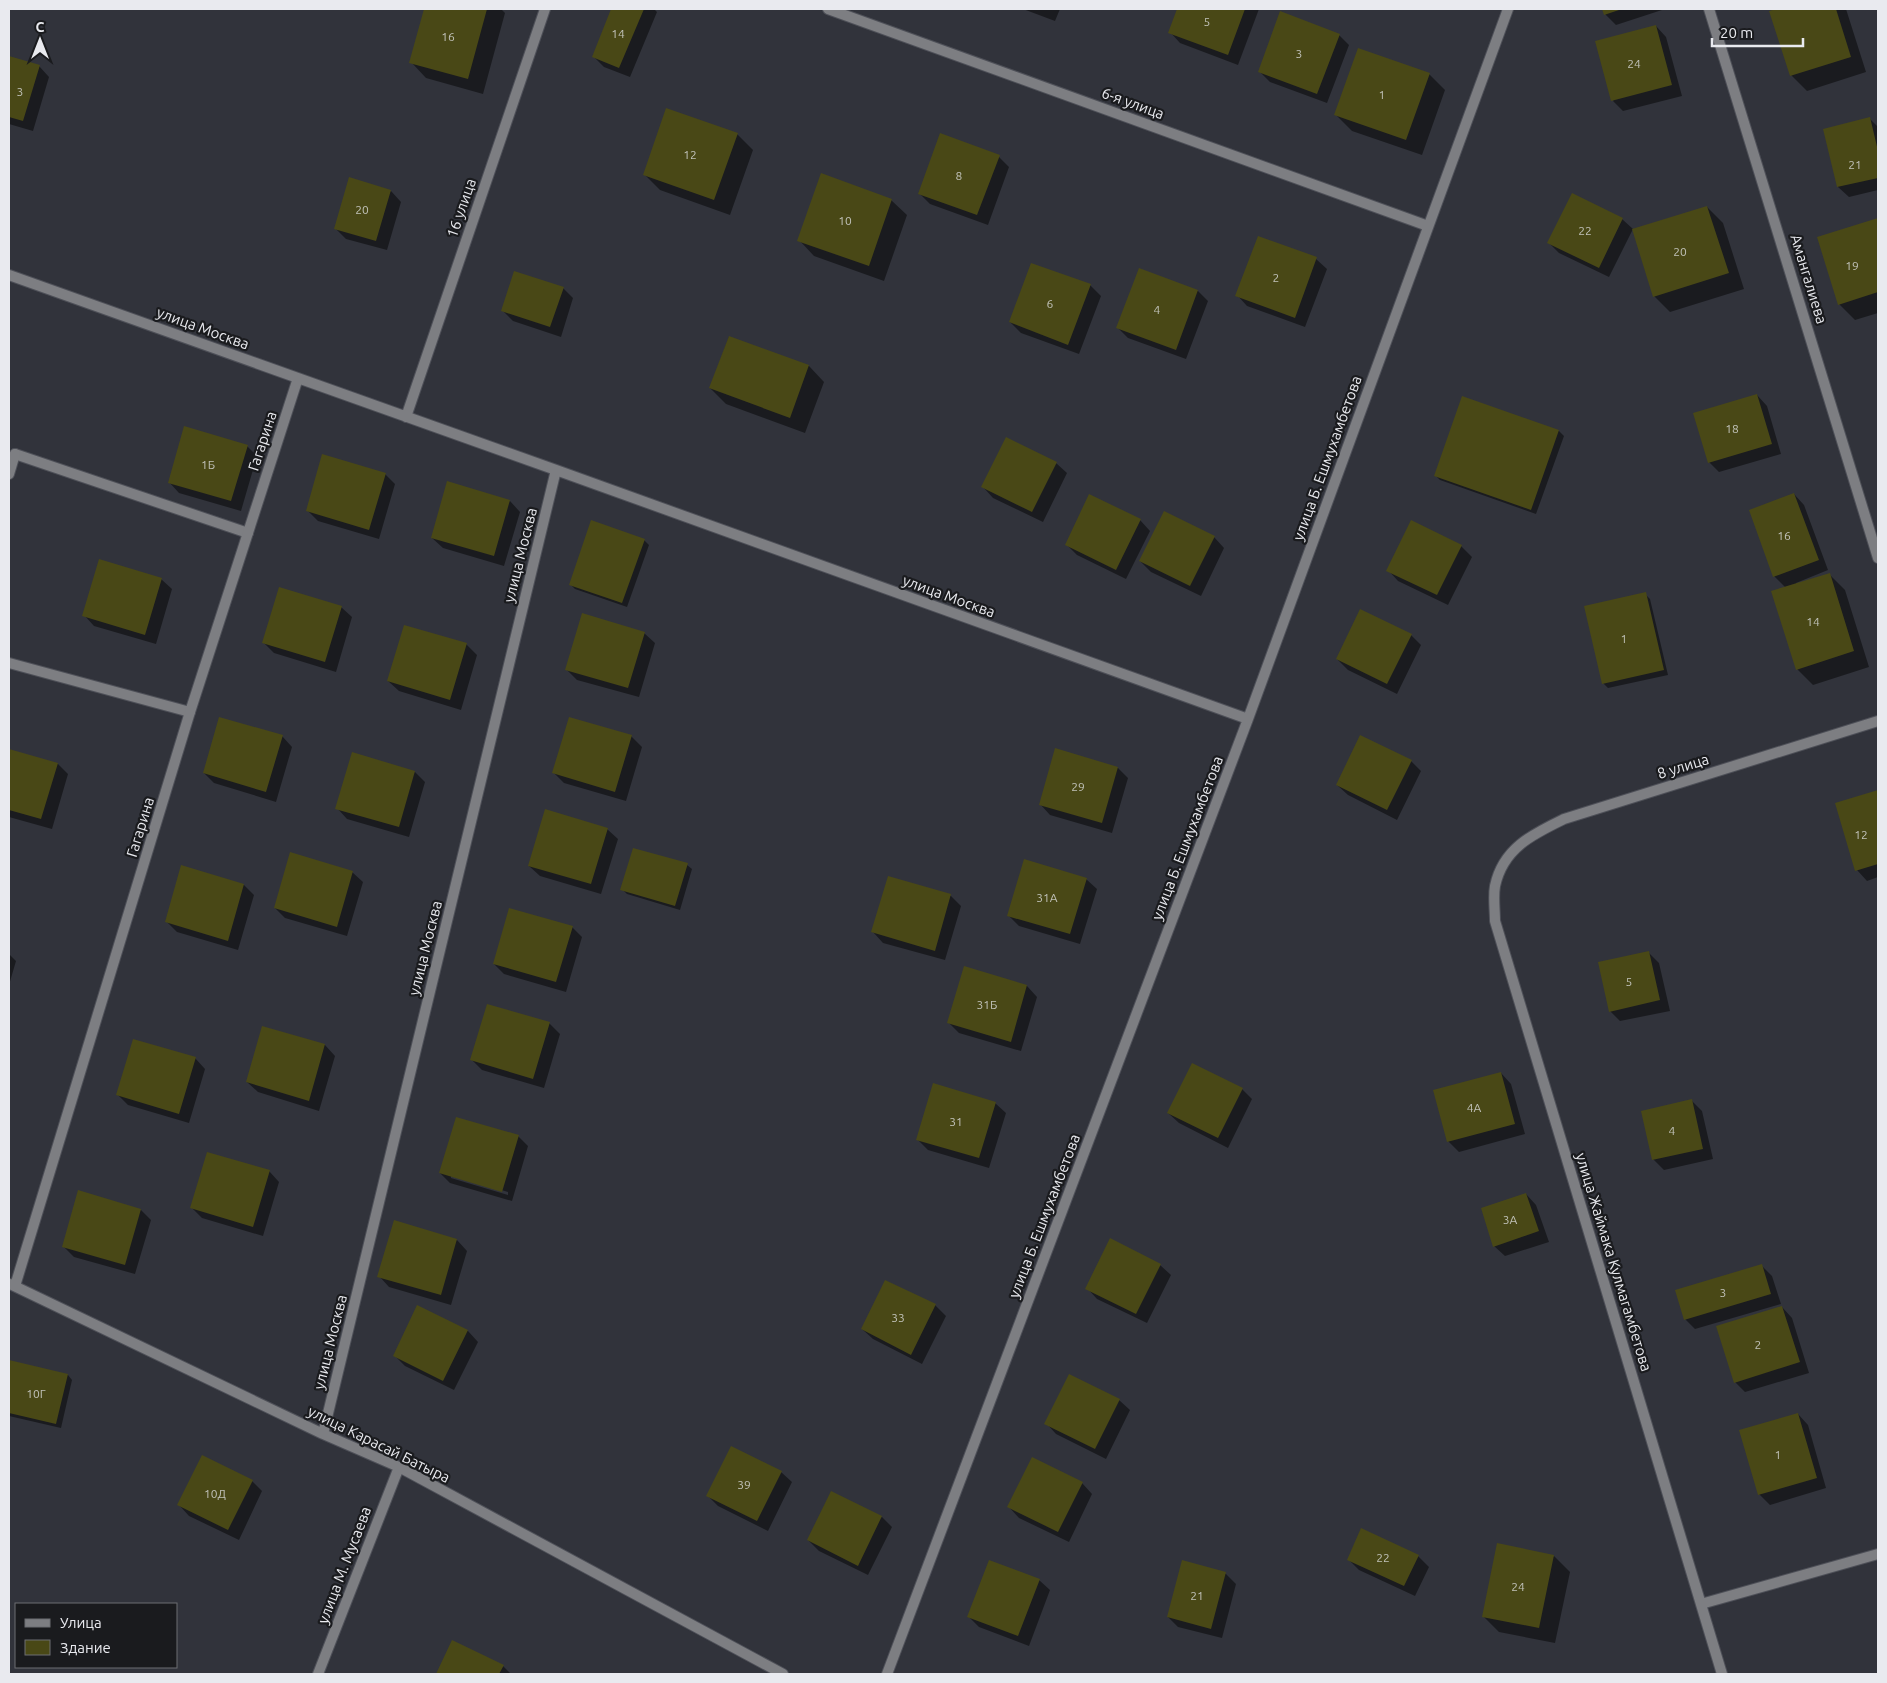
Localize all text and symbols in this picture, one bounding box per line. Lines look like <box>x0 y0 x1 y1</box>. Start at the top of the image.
north arrow <box>15 15 65 65</box>
house number: 5 <box>1204 15 1210 28</box>
scale bar <box>1712 15 1803 47</box>
text: С <box>36 19 45 35</box>
text: 20 m <box>1720 24 1753 41</box>
house number: 14 <box>611 27 625 40</box>
house number: 16 <box>441 30 455 43</box>
house number: 3 <box>1296 47 1302 60</box>
house number: 24 <box>1627 57 1641 70</box>
street label: 6-я улица <box>1099 84 1167 122</box>
house number: 3 <box>17 85 23 98</box>
house number: 1 <box>1379 88 1385 101</box>
house number: 12 <box>683 148 697 161</box>
house number: 21 <box>1848 158 1862 171</box>
house number: 8 <box>956 169 963 182</box>
street label: 16 улица <box>443 176 479 240</box>
house number: 20 <box>355 203 369 216</box>
house number: 10 <box>838 214 852 227</box>
house number: 22 <box>1578 224 1592 237</box>
street label: Амангалиева <box>1787 232 1831 326</box>
house number: 20 <box>1673 245 1687 258</box>
house number: 19 <box>1845 259 1859 272</box>
house number: 2 <box>1273 271 1279 284</box>
house number: 6 <box>1047 297 1054 310</box>
street label: улица Москва <box>155 303 251 353</box>
house number: 4 <box>1154 303 1161 316</box>
street label: улица Б. Ешмухамбетова <box>1289 373 1365 543</box>
street label: Гагарина <box>244 409 280 473</box>
house number: 18 <box>1725 422 1739 435</box>
house number: 1Б <box>201 458 215 471</box>
street label: улица Москва <box>500 506 540 604</box>
house number: 16 <box>1777 529 1791 542</box>
street label: улица Москва <box>901 571 997 621</box>
house number: 14 <box>1806 615 1820 628</box>
house number: 1 <box>1621 632 1627 645</box>
street label: 8 улица <box>1655 750 1711 782</box>
street label: улица Б. Ешмухамбетова <box>1148 754 1226 922</box>
house number: 29 <box>1071 780 1085 793</box>
street label: Гагарина <box>123 795 157 859</box>
house number: 12 <box>1854 828 1868 841</box>
house number: 31А <box>1036 891 1058 904</box>
street label: улица Москва <box>405 899 445 997</box>
house number: 5 <box>1626 975 1632 988</box>
house number: 31Б <box>977 998 997 1011</box>
house number: 4А <box>1467 1101 1481 1114</box>
house number: 31 <box>949 1115 963 1128</box>
house number: 4 <box>1669 1124 1676 1137</box>
street label: улица Б. Ешмухамбетова <box>1005 1132 1083 1300</box>
street label: улица Жаймака Кулмагамбетова <box>1573 1151 1655 1373</box>
house number: 3А <box>1503 1213 1517 1226</box>
house number: 3 <box>1720 1286 1726 1299</box>
street label: улица Москва <box>310 1293 350 1391</box>
house number: 33 <box>891 1311 905 1324</box>
house number: 2 <box>1755 1338 1761 1351</box>
house number: 10Г <box>26 1387 46 1400</box>
street label: улица Карасай Батыра <box>305 1402 453 1486</box>
house number: 1 <box>1775 1448 1781 1461</box>
house number: 39 <box>737 1478 751 1491</box>
house number: 10Д <box>204 1487 226 1500</box>
street label: улица М. Мусаева <box>314 1504 374 1626</box>
house number: 22 <box>1376 1551 1390 1564</box>
house number: 24 <box>1511 1580 1525 1593</box>
house number: 21 <box>1190 1589 1204 1602</box>
legend <box>15 1603 178 1668</box>
text: Улица <box>60 1614 102 1631</box>
text: Здание <box>60 1639 111 1656</box>

